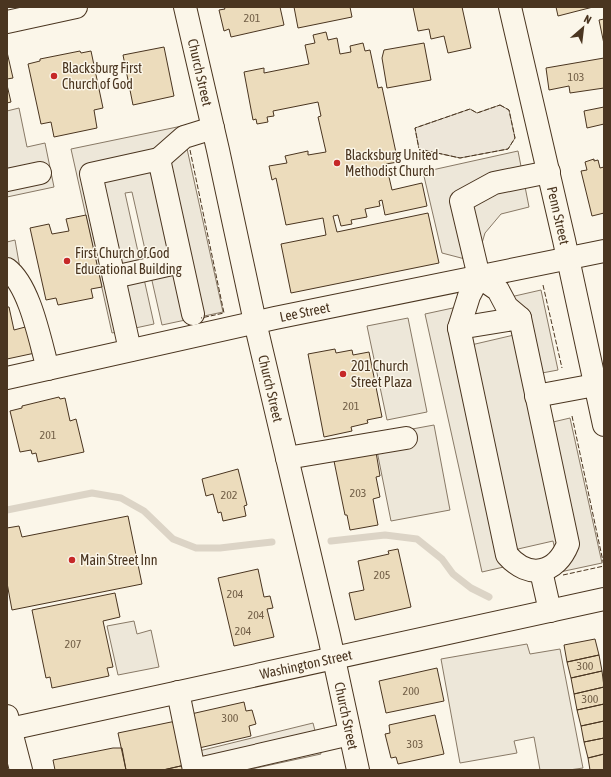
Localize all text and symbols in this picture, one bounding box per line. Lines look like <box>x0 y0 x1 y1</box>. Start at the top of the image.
north arrow <box>563 8 603 48</box>
house number: 201 <box>244 11 261 25</box>
text: N <box>582 12 593 26</box>
street label: Church Street <box>185 37 216 108</box>
place label: Blacksburg First Church of God <box>62 60 142 92</box>
house number: 103 <box>568 70 584 84</box>
marker: Blacksburg First Church of God <box>49 71 59 81</box>
place label: Blacksburg United Methodist Church <box>345 147 438 179</box>
marker: Blacksburg United Methodist Church <box>332 158 342 168</box>
street label: Penn Street <box>544 185 573 246</box>
place label: First Church of God Educational Building <box>75 245 182 277</box>
marker: First Church of God Educational Building <box>62 256 72 266</box>
street label: Lee Street <box>278 299 331 325</box>
street label: Church Street <box>255 353 286 424</box>
place label: 201 Church Street Plaza <box>351 358 412 390</box>
marker: 201 Church Street Plaza <box>338 369 348 379</box>
house number: 201 <box>343 399 360 413</box>
house number: 201 <box>40 428 57 442</box>
house number: 203 <box>350 486 366 500</box>
house number: 202 <box>221 488 237 502</box>
place label: Main Street Inn <box>80 552 158 568</box>
marker: Main Street Inn <box>67 555 77 565</box>
house number: 205 <box>374 568 390 582</box>
house number: 204 <box>227 587 244 601</box>
house number: 204 <box>248 608 265 622</box>
house number: 204 <box>235 624 252 638</box>
house number: 207 <box>65 637 82 651</box>
street label: Washington Street <box>258 646 354 682</box>
house number: 300 <box>577 659 594 673</box>
street label: Church Street <box>331 681 361 751</box>
house number: 200 <box>403 684 420 698</box>
house number: 300 <box>582 692 599 706</box>
house number: 300 <box>222 711 239 725</box>
house number: 303 <box>407 737 423 751</box>

